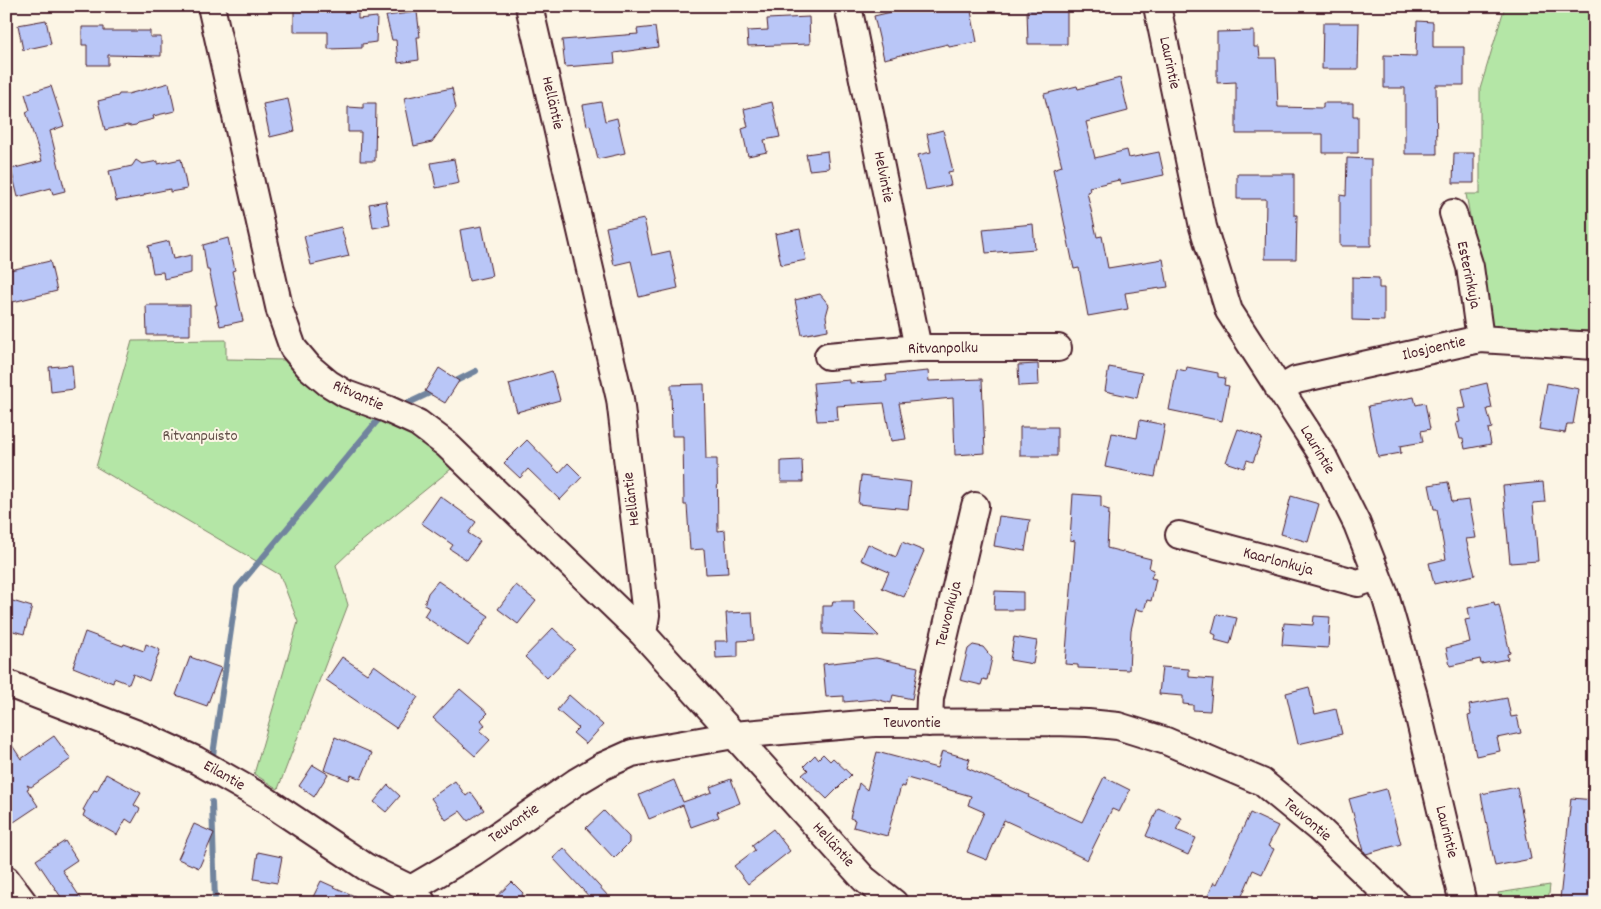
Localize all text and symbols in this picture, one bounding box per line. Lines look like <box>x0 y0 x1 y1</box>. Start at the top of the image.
street label: Laurintie <box>1152 35 1186 91</box>
street label: Helläntie <box>535 74 569 132</box>
street label: Helvintie <box>867 149 899 205</box>
street label: Esterinkuja <box>1450 239 1486 311</box>
street label: Ilosjoentie <box>1400 331 1468 367</box>
street label: Ritvanpolku <box>908 337 978 361</box>
street label: Ritvantie <box>329 374 387 418</box>
street label: Laurintie <box>1293 421 1341 479</box>
park label: Ritvanpuisto <box>162 425 238 448</box>
street label: Helläntie <box>617 471 647 527</box>
street label: Kaarlonkuja <box>1240 542 1316 583</box>
street label: Teuvonkuja <box>930 578 968 649</box>
street label: Teuvontie <box>883 712 941 735</box>
street label: Eilantie <box>199 755 249 797</box>
street label: Teuvontie <box>1278 792 1336 848</box>
street label: Teuvontie <box>484 798 544 850</box>
street label: Laurintie <box>1428 803 1464 861</box>
street label: Helläntie <box>806 817 860 873</box>

